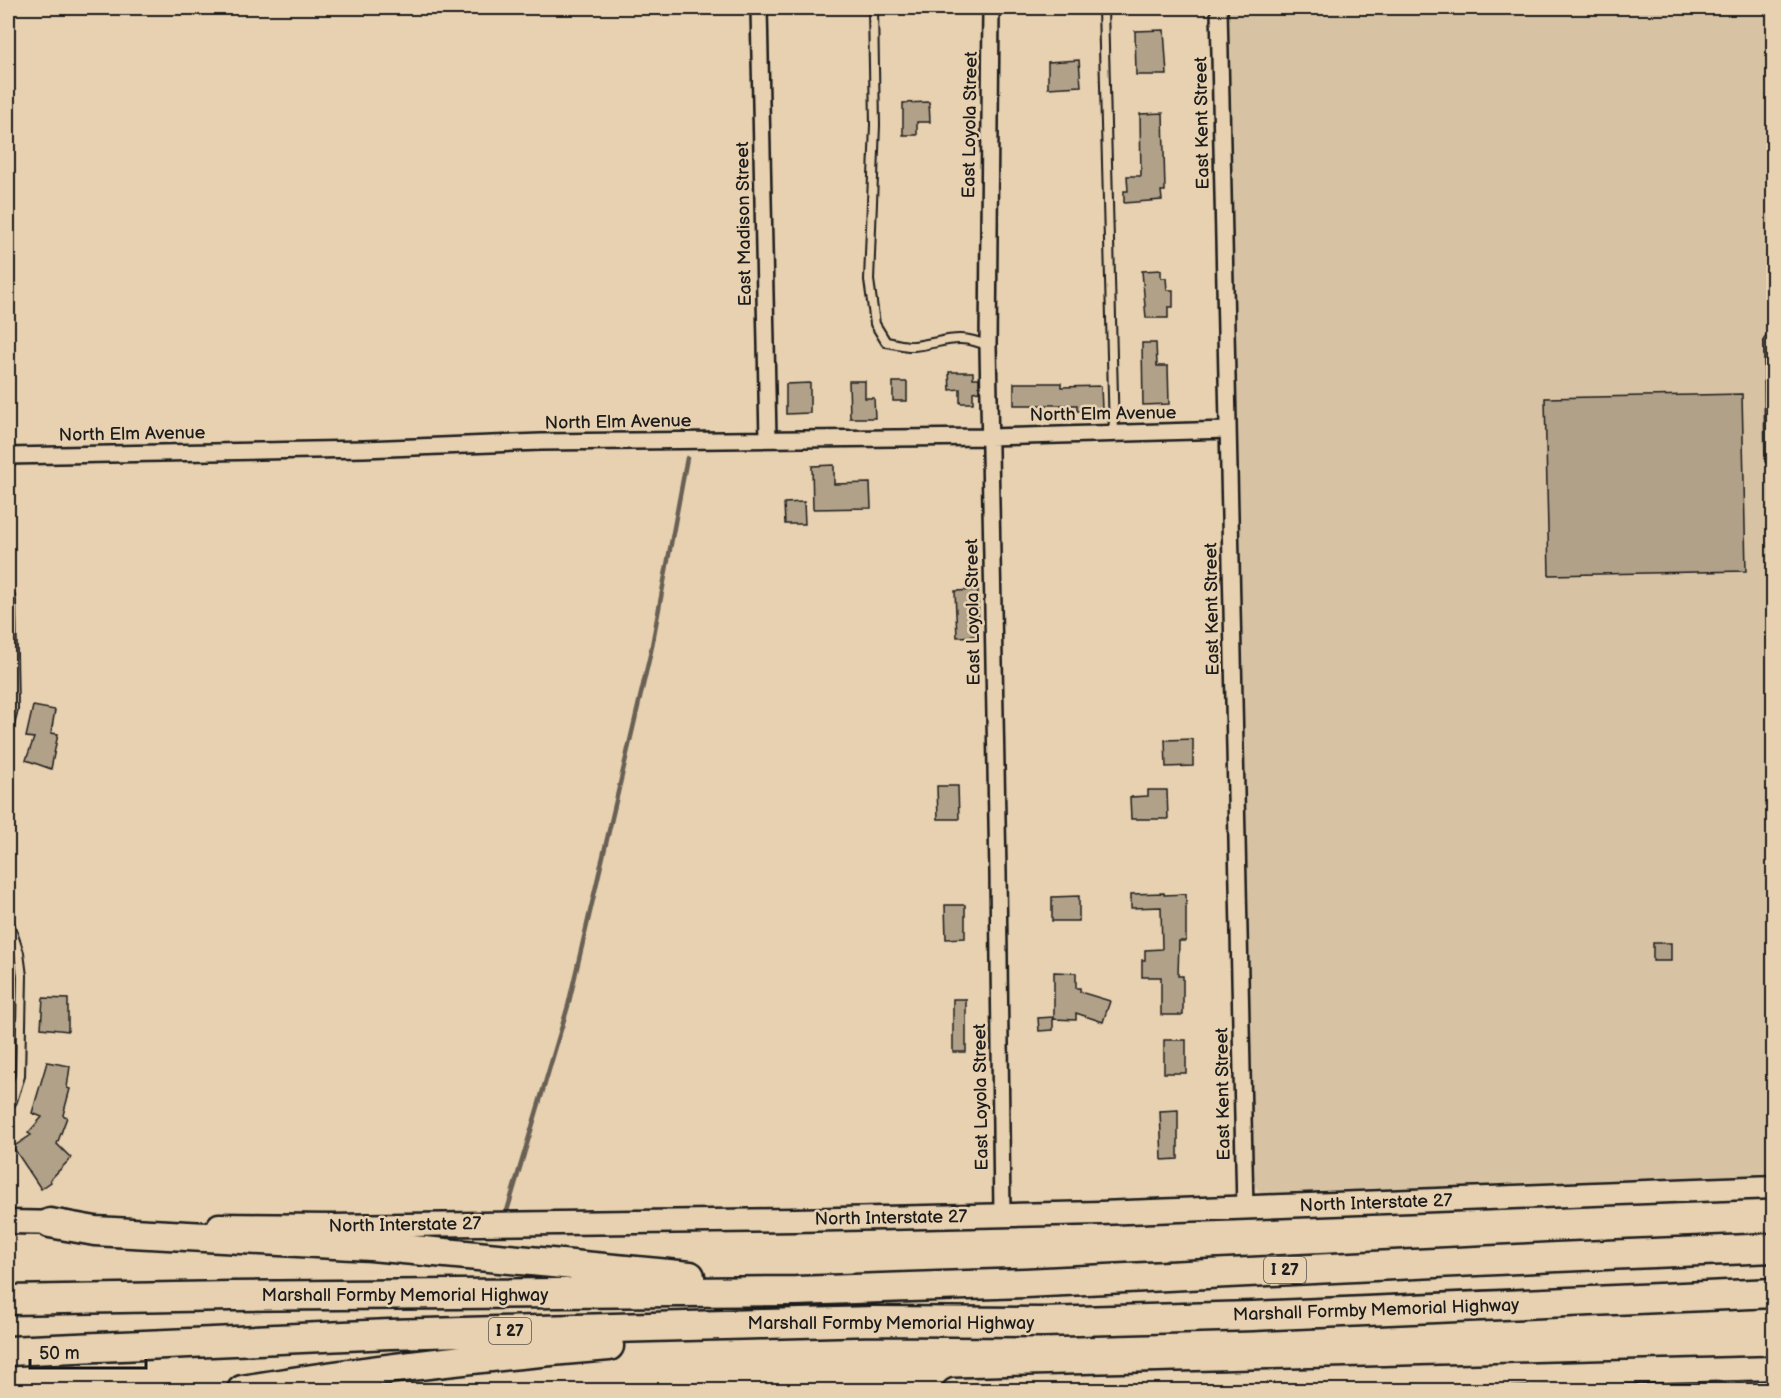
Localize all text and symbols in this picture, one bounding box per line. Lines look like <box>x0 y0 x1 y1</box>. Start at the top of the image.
street label: East Loyola Street <box>958 51 982 199</box>
street label: East Kent Street <box>1190 56 1214 190</box>
street label: East Madison Street <box>732 141 756 307</box>
street label: North Elm Avenue <box>1029 402 1177 426</box>
street label: North Elm Avenue <box>544 410 692 434</box>
street label: North Elm Avenue <box>58 422 206 446</box>
street label: East Loyola Street <box>961 538 985 686</box>
street label: East Kent Street <box>1200 542 1224 676</box>
street label: East Loyola Street <box>969 1023 993 1171</box>
street label: East Kent Street <box>1211 1027 1235 1161</box>
street label: North Interstate 27 <box>1299 1190 1453 1216</box>
street label: North Interstate 27 <box>814 1206 968 1230</box>
street label: North Interstate 27 <box>328 1213 482 1237</box>
road number: I 27 <box>1264 1257 1306 1283</box>
street label: Marshall Formby Memorial Highway <box>262 1285 549 1306</box>
street label: Marshall Formby Memorial Highway <box>1232 1294 1521 1325</box>
street label: Marshall Formby Memorial Highway <box>748 1313 1035 1334</box>
road number: I 27 <box>489 1318 531 1344</box>
scale bar <box>30 1332 146 1370</box>
text: 50 m <box>39 1343 80 1364</box>

